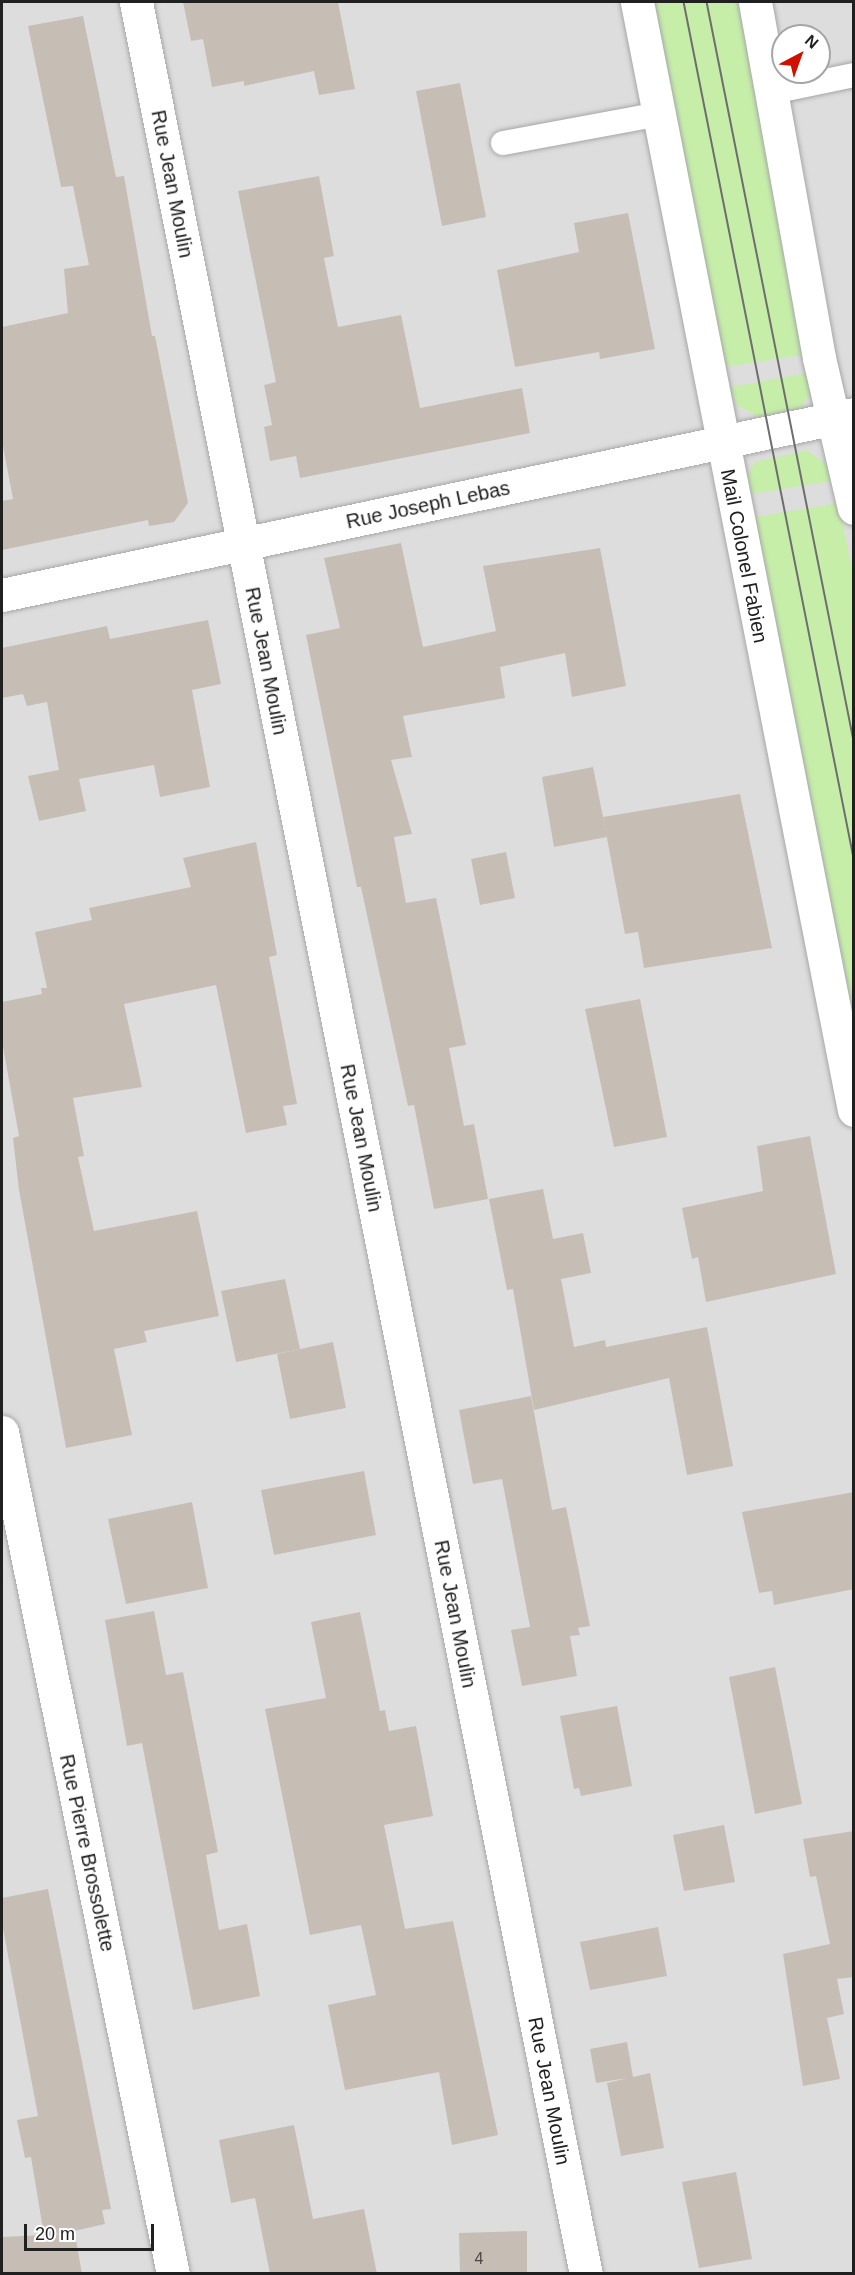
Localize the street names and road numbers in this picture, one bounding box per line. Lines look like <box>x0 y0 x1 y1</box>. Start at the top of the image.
street label: Rue Jean Moulin <box>146 108 198 260</box>
street label: Mail Colonel Fabien <box>715 467 773 645</box>
street label: Rue Joseph Lebas <box>344 476 512 534</box>
street label: Rue Jean Moulin <box>240 585 292 737</box>
street label: Rue Jean Moulin <box>335 1062 387 1214</box>
street label: Rue Jean Moulin <box>429 1538 481 1690</box>
street label: Rue Pierre Brossolette <box>54 1752 120 1954</box>
street label: Rue Jean Moulin <box>523 2015 575 2167</box>

